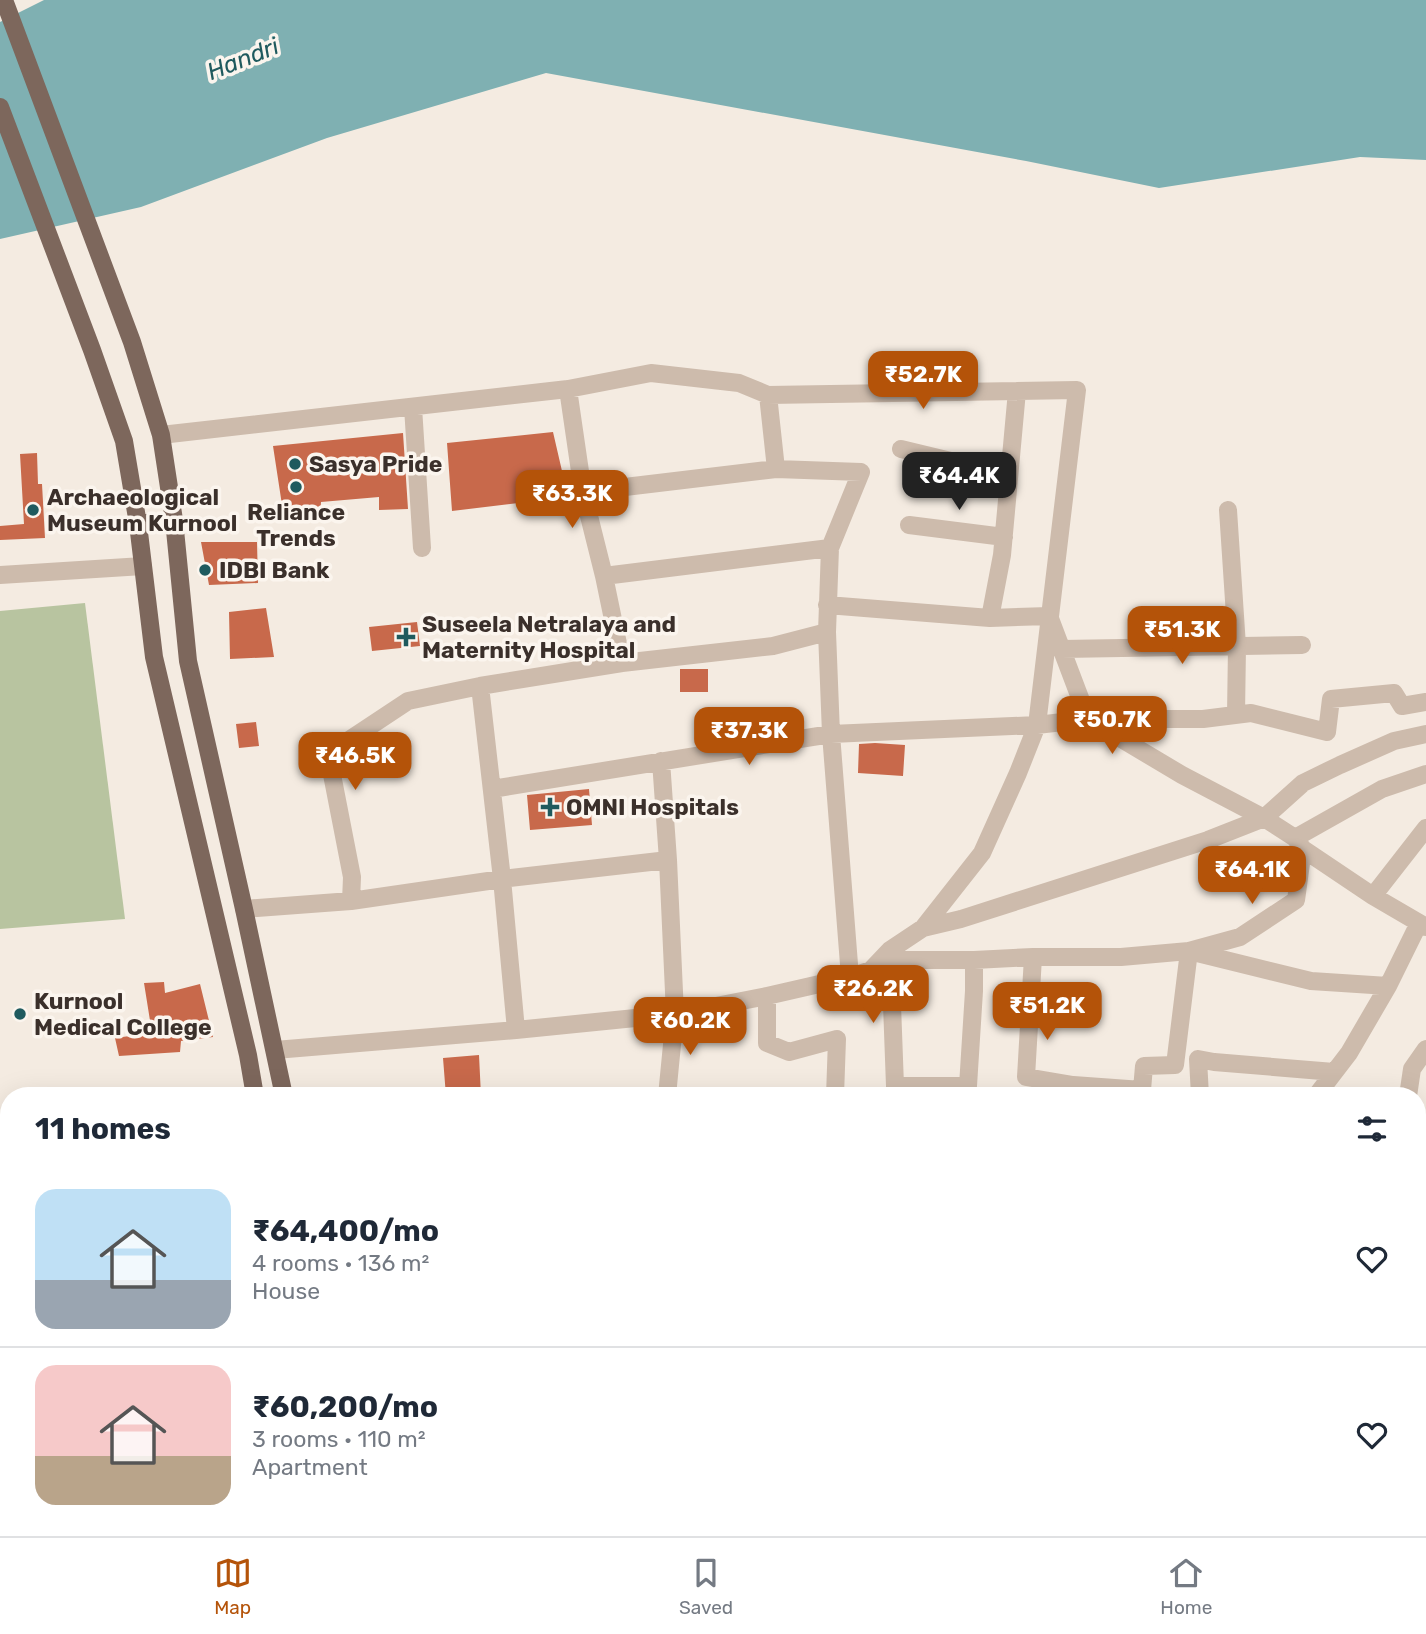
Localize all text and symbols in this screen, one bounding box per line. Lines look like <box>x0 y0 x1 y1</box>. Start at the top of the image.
water label: Handri <box>203 32 284 86</box>
pin: ₹52.7K <box>866 352 980 411</box>
text: ₹52.7K <box>884 360 962 388</box>
place label: Sasya Pride <box>309 450 442 478</box>
pin: ₹64.4K <box>902 452 1016 512</box>
marker: Sasya Pride <box>287 456 303 472</box>
text: ₹64.4K <box>918 461 1000 489</box>
pin: ₹63.3K <box>515 470 629 530</box>
marker: Reliance Trends <box>288 479 304 495</box>
text: ₹63.3K <box>532 479 612 507</box>
place label: Archaeological Museum Kurnool <box>47 483 237 537</box>
place label: Reliance Trends <box>247 498 345 552</box>
marker: Archaeological Museum Kurnool <box>25 502 41 518</box>
place label: IDBI Bank <box>219 556 330 584</box>
marker: IDBI Bank <box>197 562 213 578</box>
pin: ₹51.3K <box>1125 606 1239 666</box>
place label: Suseela Netralaya and Maternity Hospital <box>422 610 676 664</box>
text: ₹51.3K <box>1144 615 1220 643</box>
marker: Suseela Netralaya and Maternity Hospital <box>396 627 416 647</box>
pin: ₹50.7K <box>1055 696 1169 756</box>
text: ₹50.7K <box>1073 705 1151 733</box>
pin: ₹37.3K <box>692 708 806 767</box>
text: ₹37.3K <box>710 716 788 744</box>
pin: ₹46.5K <box>298 732 412 792</box>
text: ₹46.5K <box>314 741 396 769</box>
place label: OMNI Hospitals <box>566 793 739 821</box>
marker: OMNI Hospitals <box>540 797 560 817</box>
pin: ₹64.1K <box>1195 846 1309 906</box>
text: ₹64.1K <box>1214 855 1290 883</box>
pin: ₹26.2K <box>816 965 930 1025</box>
text: ₹26.2K <box>833 974 913 1002</box>
pin: ₹51.2K <box>990 982 1104 1042</box>
place label: Kurnool Medical College <box>34 987 212 1041</box>
text: ₹51.2K <box>1009 991 1085 1019</box>
pin: ₹60.2K <box>633 998 747 1057</box>
marker: Kurnool Medical College <box>12 1006 28 1022</box>
text: ₹60.2K <box>650 1006 730 1034</box>
icon: filters <box>1353 1110 1391 1148</box>
text: 11 homes <box>35 1111 171 1147</box>
text: ₹64,400/mo <box>252 1213 439 1249</box>
icon: home <box>91 1217 175 1301</box>
icon: heart <box>1353 1240 1391 1278</box>
text: 4 rooms · 136 m² <box>252 1249 429 1277</box>
text: House <box>252 1277 320 1305</box>
text: ₹60,200/mo <box>252 1389 438 1425</box>
icon: home <box>91 1393 175 1477</box>
icon: heart <box>1353 1416 1391 1454</box>
text: 3 rooms · 110 m² <box>252 1425 426 1453</box>
text: Apartment <box>252 1453 368 1481</box>
tab: Map <box>214 1554 252 1619</box>
tab: Saved <box>679 1554 733 1619</box>
tab: Home <box>1160 1554 1212 1619</box>

